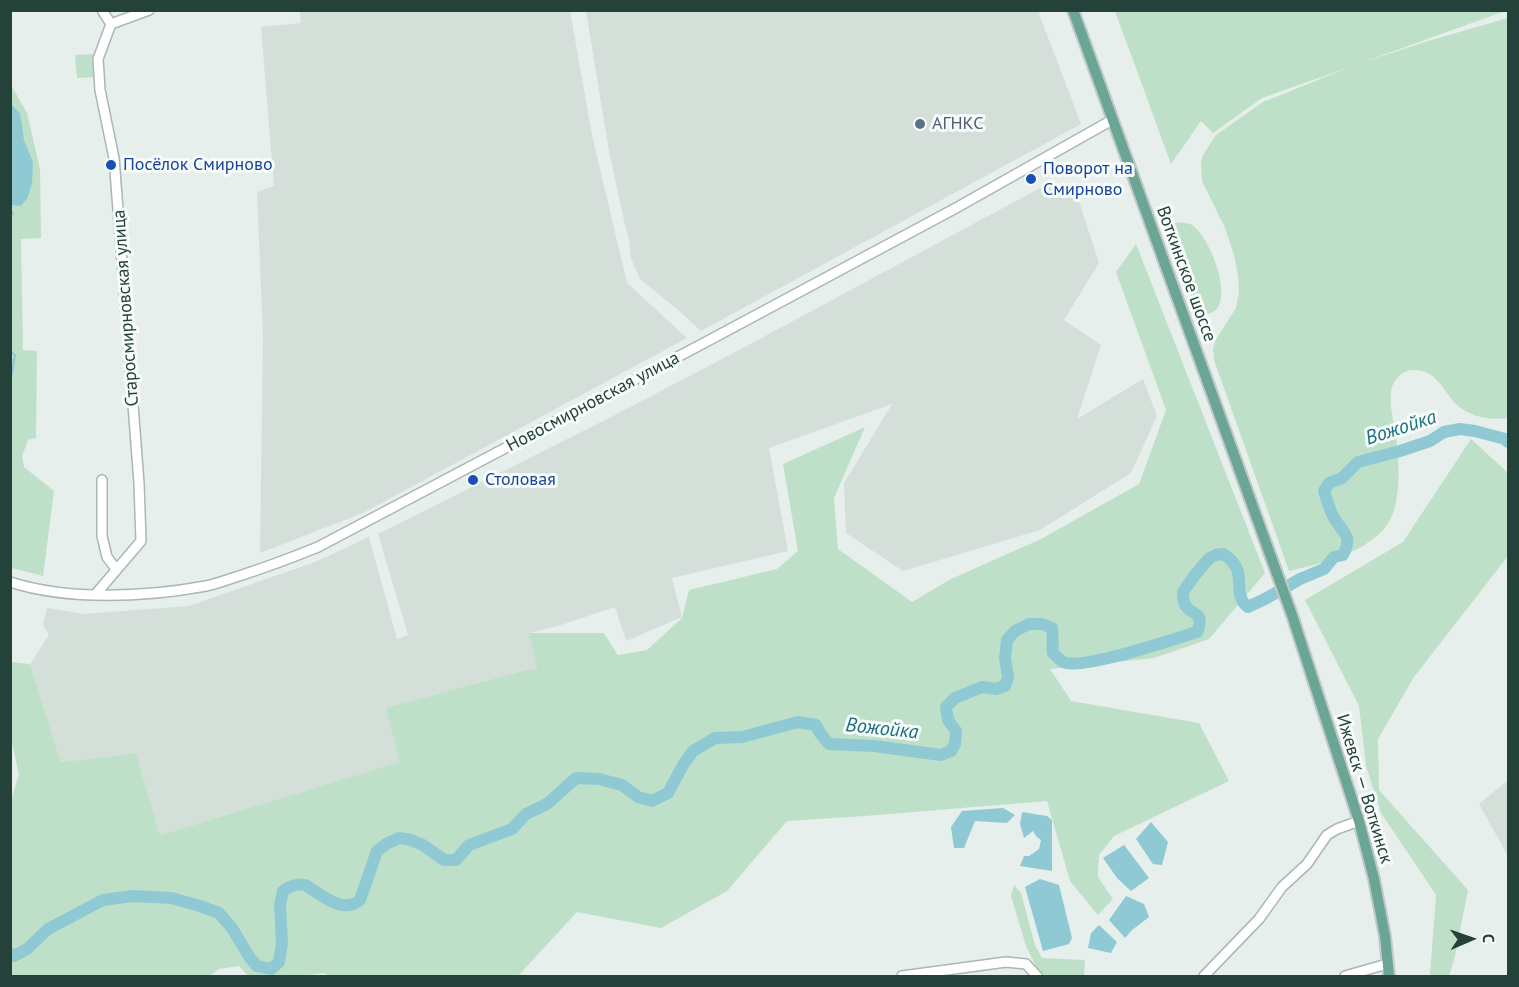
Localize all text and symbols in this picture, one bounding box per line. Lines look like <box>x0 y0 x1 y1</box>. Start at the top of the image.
place label: АГНКС <box>932 113 983 135</box>
marker: АГНКС <box>913 117 927 131</box>
place label: Посёлок Смирново <box>123 154 273 176</box>
marker: Посёлок Смирново <box>104 158 118 172</box>
place label: Поворот на Смирново <box>1043 158 1133 201</box>
marker: Поворот на Смирново <box>1024 172 1038 186</box>
street label: Воткинское шоссе <box>1151 203 1221 345</box>
street label: Старосмирновская улица <box>108 209 144 407</box>
street label: Новосмирновская улица <box>503 347 683 457</box>
water label: Вожойка <box>1363 405 1439 451</box>
place label: Столовая <box>485 469 556 491</box>
marker: Столовая <box>466 473 480 487</box>
street label: Ижевск — Воткинск <box>1331 712 1397 866</box>
water label: Вожойка <box>844 713 920 745</box>
north arrow <box>1441 909 1501 969</box>
text: С <box>1479 934 1499 943</box>

